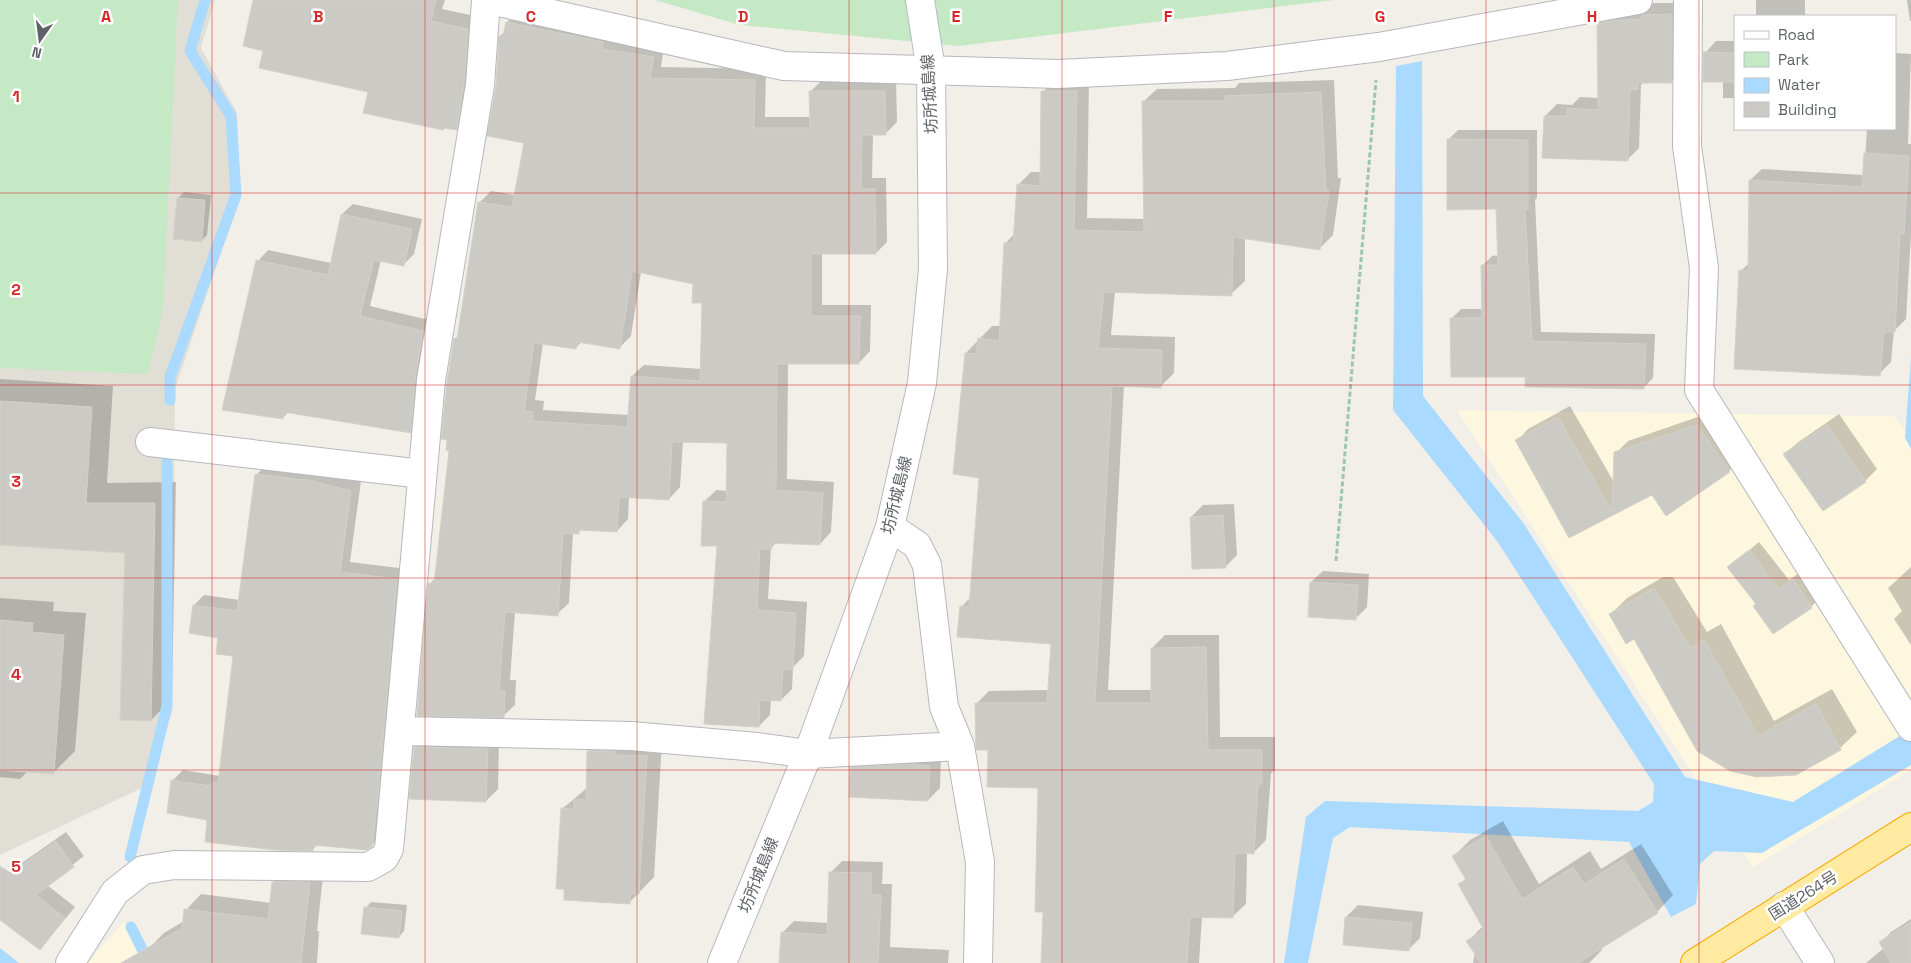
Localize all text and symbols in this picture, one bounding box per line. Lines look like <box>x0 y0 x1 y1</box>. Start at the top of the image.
text: A <box>101 6 111 27</box>
text: B <box>313 6 323 27</box>
text: C <box>526 6 536 27</box>
text: D <box>738 6 748 27</box>
text: E <box>952 6 961 27</box>
text: F <box>1164 6 1173 27</box>
text: G <box>1375 6 1385 27</box>
text: H <box>1587 6 1597 27</box>
north arrow <box>15 15 65 65</box>
legend <box>1734 15 1896 130</box>
text: Road <box>1778 25 1815 44</box>
text: N <box>30 43 44 62</box>
text: Park <box>1778 50 1809 69</box>
street label: 坊所城島線 <box>917 53 942 134</box>
text: Water <box>1778 75 1821 94</box>
text: 1 <box>12 86 20 107</box>
text: Building <box>1778 100 1837 119</box>
text: 2 <box>11 279 21 300</box>
street label: 坊所城島線 <box>877 454 916 536</box>
text: 3 <box>11 471 21 492</box>
text: 4 <box>11 664 21 685</box>
street label: 坊所城島線 <box>734 834 783 916</box>
text: 5 <box>11 856 21 877</box>
street label: 国道264号 <box>1765 866 1842 925</box>

